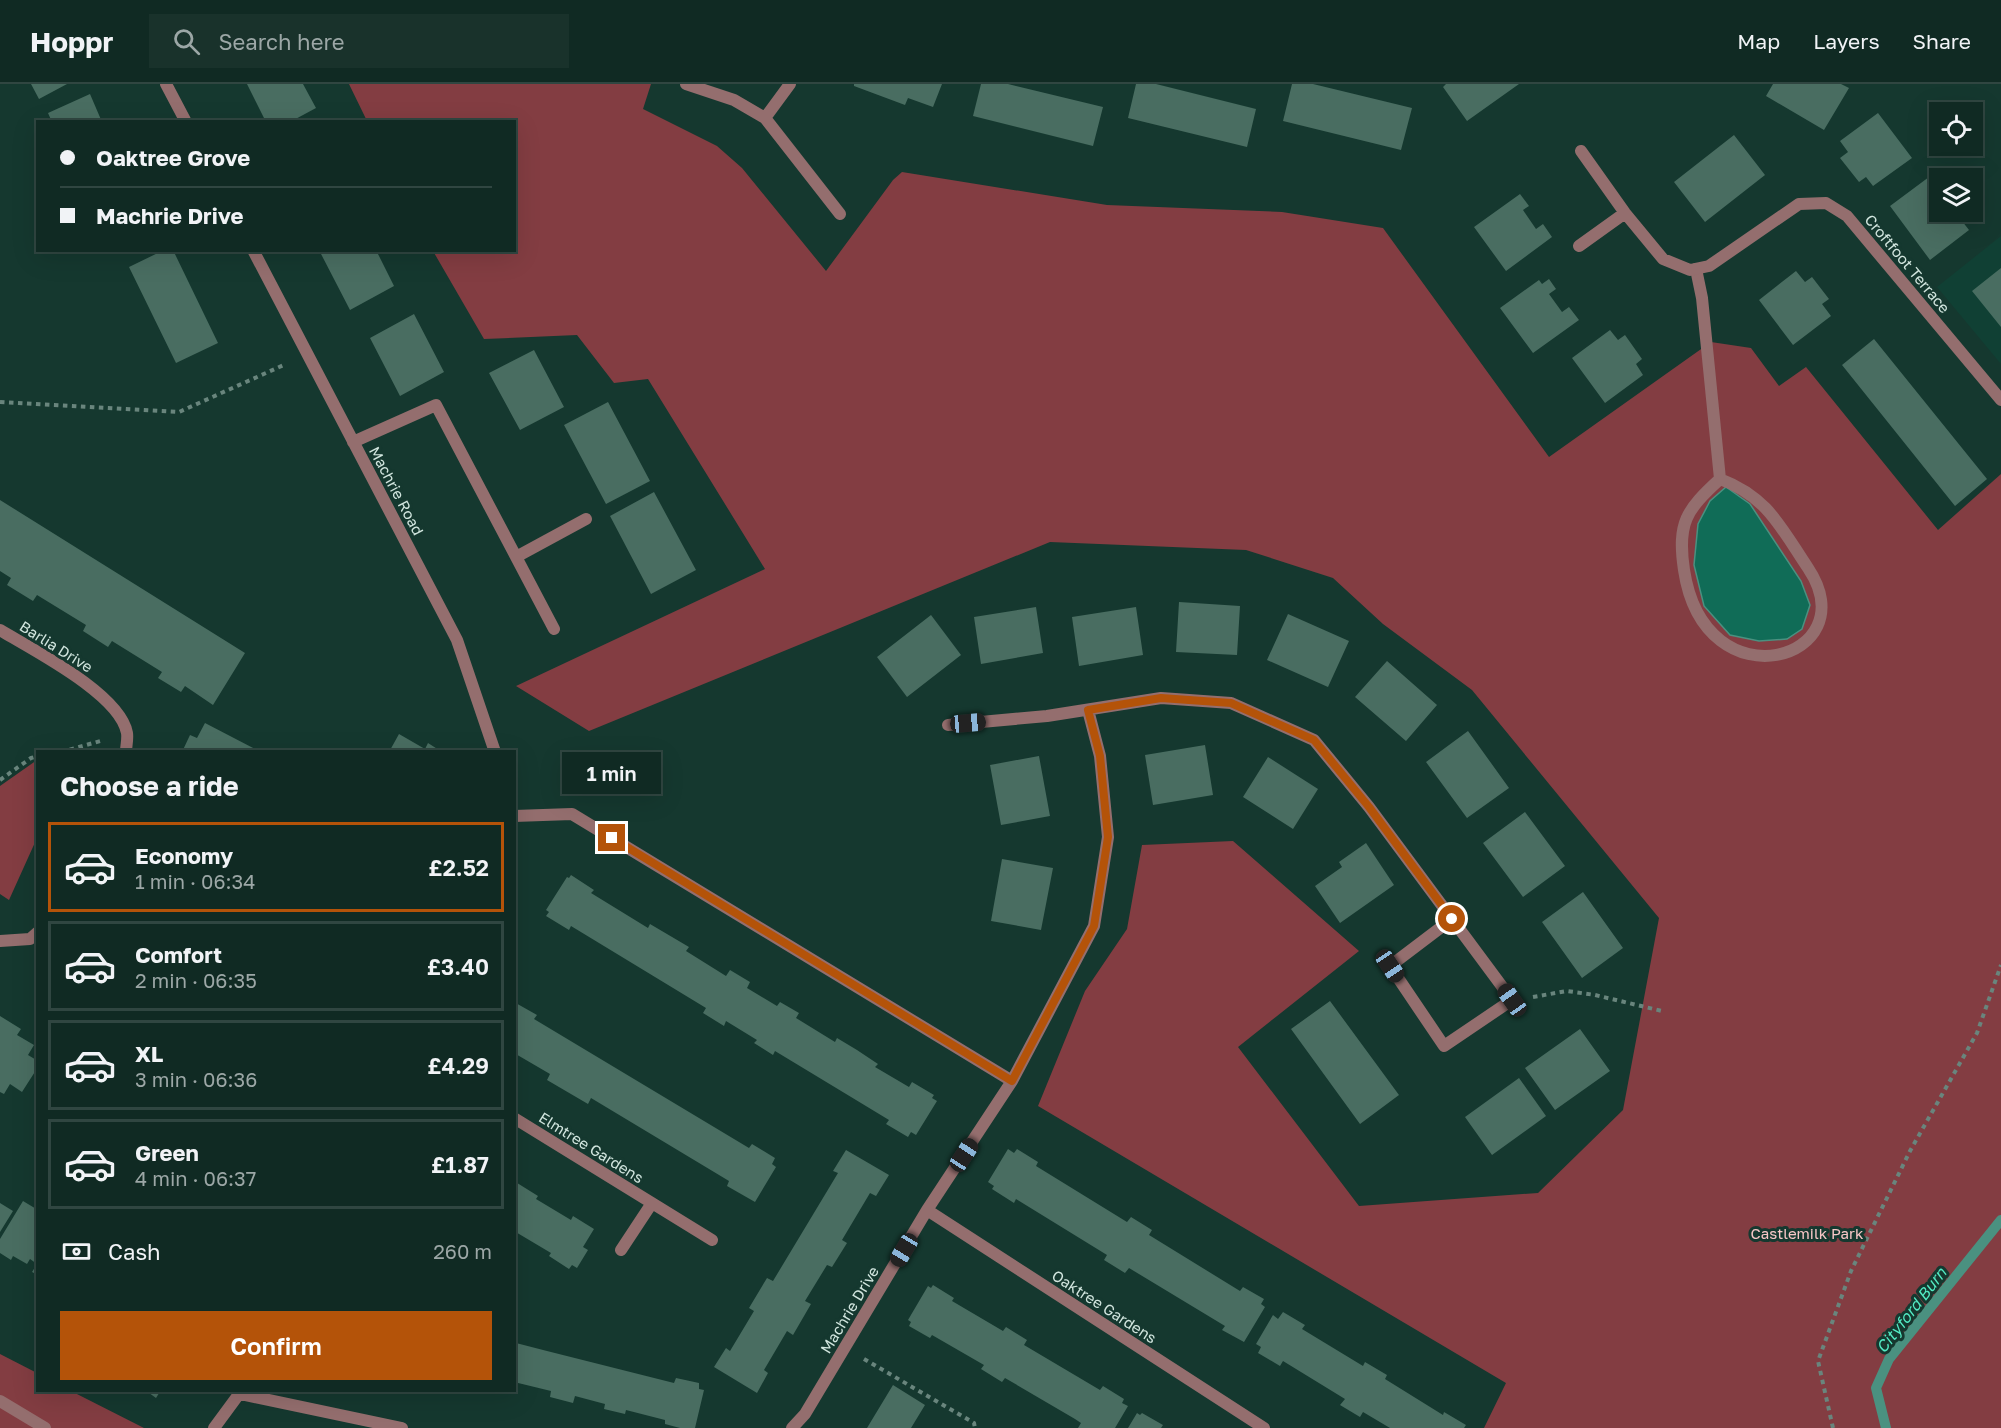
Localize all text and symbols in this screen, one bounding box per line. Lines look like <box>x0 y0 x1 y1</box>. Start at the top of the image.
search box <box>149 14 569 68</box>
text: Hoppr <box>30 25 113 58</box>
icon: search <box>170 25 203 58</box>
text: Search here <box>218 28 345 55</box>
text: Map <box>1737 28 1780 54</box>
text: Layers <box>1813 28 1880 54</box>
text: Share <box>1913 28 1971 54</box>
map controls <box>1929 102 1983 222</box>
button: locate <box>1929 102 1983 156</box>
text: Oaktree Grove <box>96 144 250 171</box>
button: layers <box>1929 168 1983 222</box>
text: Machrie Drive <box>96 202 243 229</box>
street label: Croftfoot Terrace <box>1861 210 1954 316</box>
street label: Machrie Road <box>366 443 428 538</box>
street label: Barlia Drive <box>17 617 97 676</box>
car <box>949 712 987 734</box>
callout: 1 min <box>562 751 662 793</box>
text: 1 min <box>586 761 637 785</box>
text: Choose a ride <box>60 770 239 802</box>
route end <box>598 824 625 851</box>
icon: car <box>63 840 117 894</box>
text: Economy <box>135 842 233 869</box>
text: £2.52 <box>428 854 489 881</box>
text: 1 min · 06:34 <box>135 869 255 893</box>
route start <box>1438 905 1465 932</box>
icon: car <box>63 939 117 993</box>
text: Comfort <box>135 941 222 968</box>
car <box>1372 946 1408 986</box>
text: £3.40 <box>427 953 489 980</box>
text: 2 min · 06:35 <box>135 968 257 992</box>
car <box>1494 980 1530 1020</box>
icon: car <box>63 1038 117 1092</box>
text: XL <box>135 1040 163 1067</box>
text: £4.29 <box>427 1052 489 1079</box>
text: 3 min · 06:36 <box>135 1067 257 1091</box>
street label: Elmtree Gardens <box>536 1108 647 1187</box>
car <box>947 1135 981 1175</box>
icon: car <box>63 1137 117 1191</box>
text: Green <box>135 1139 199 1166</box>
text: £1.87 <box>431 1151 489 1178</box>
text: 4 min · 06:37 <box>135 1166 256 1190</box>
park label: Castlemilk Park <box>1751 1224 1864 1242</box>
car <box>887 1230 921 1270</box>
icon: cash <box>60 1235 93 1268</box>
text: Cash <box>108 1238 161 1265</box>
text: 260 m <box>433 1239 492 1263</box>
street label: Machrie Drive <box>816 1262 882 1356</box>
water label: Cityford Burn <box>1871 1262 1951 1357</box>
street label: Oaktree Gardens <box>1049 1266 1160 1347</box>
button: Confirm <box>60 1311 492 1380</box>

